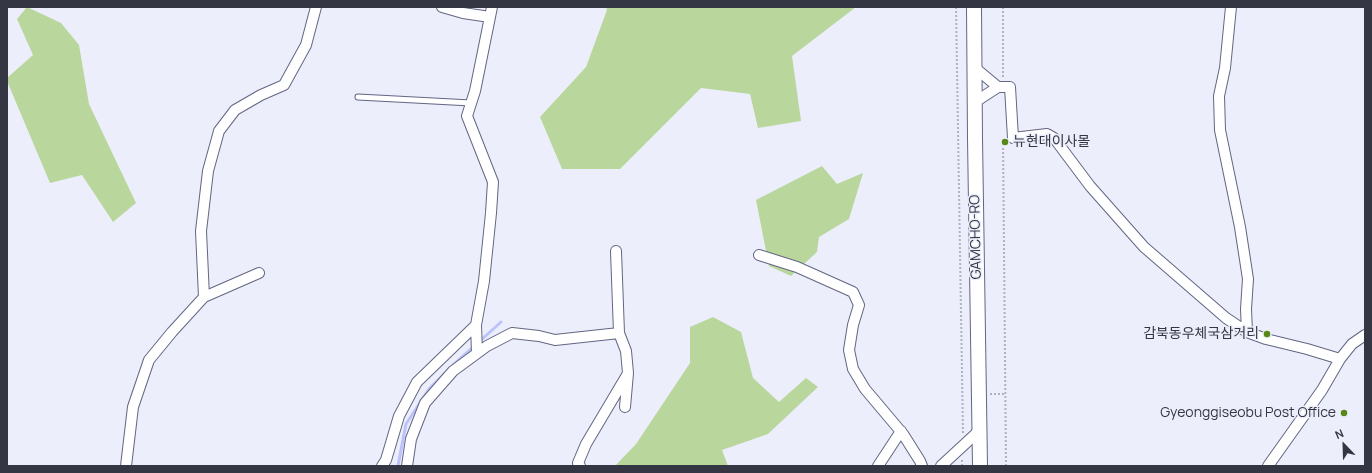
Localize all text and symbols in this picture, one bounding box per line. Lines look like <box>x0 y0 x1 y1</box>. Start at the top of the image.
place label: 뉴현대이사몰 <box>1013 134 1090 150</box>
marker: 뉴현대이사몰 <box>1000 137 1010 147</box>
street label: GAMCHO-RO <box>967 194 985 280</box>
place label: 감북동우체국삼거리 <box>1143 326 1259 342</box>
marker: 감북동우체국삼거리 <box>1262 329 1272 339</box>
place label: Gyeonggiseobu Post Office <box>1160 405 1336 421</box>
marker: Gyeonggiseobu Post Office <box>1339 408 1349 418</box>
north arrow <box>1324 425 1364 465</box>
text: N <box>1333 425 1346 442</box>

